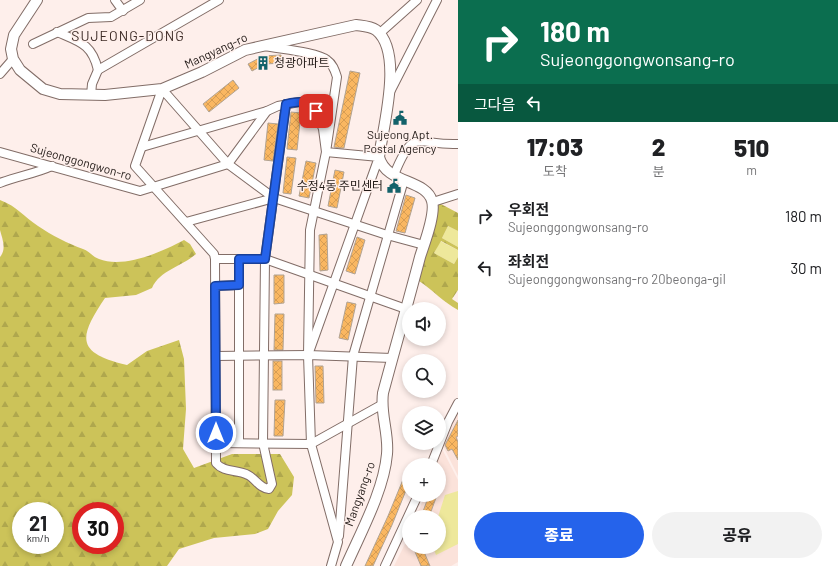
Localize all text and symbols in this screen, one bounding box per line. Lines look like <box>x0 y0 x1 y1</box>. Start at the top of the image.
text: 180 m <box>540 14 610 48</box>
icon: right <box>474 16 526 68</box>
district label: SUJEONG-DONG <box>71 27 185 44</box>
street label: Mangyang-ro <box>182 29 249 71</box>
text: Sujeonggongwonsang-ro <box>540 48 735 70</box>
building icon: 청광아파트 <box>255 55 271 71</box>
place label: 청광아파트 <box>274 55 329 69</box>
icon: left <box>523 92 545 114</box>
pin <box>299 94 333 128</box>
text: 그다음 <box>474 95 515 113</box>
icon: arrive <box>305 100 327 122</box>
public building icon: Sujeong Apt. Postal Agency <box>392 110 408 126</box>
place label: Sujeong Apt. Postal Agency <box>364 127 437 155</box>
text: 17:03 <box>527 132 583 161</box>
text: 2 <box>652 132 665 161</box>
text: 510 <box>734 133 769 162</box>
street label: Sujeonggongwon-ro <box>29 140 134 182</box>
text: m <box>746 162 757 178</box>
text: 도착 <box>543 163 567 179</box>
text: 분 <box>653 163 665 179</box>
place label: 수정4동 주민센터 <box>297 178 383 192</box>
public building icon: 수정4동 주민센터 <box>386 178 402 194</box>
text: 우회전 <box>508 200 549 218</box>
icon: right <box>474 205 496 227</box>
text: 180 m <box>785 207 822 225</box>
text: Sujeonggongwonsang-ro <box>508 219 649 235</box>
text: 좌회전 <box>508 252 549 270</box>
icon: left <box>474 257 496 279</box>
text: 30 m <box>790 259 822 277</box>
text: Sujeonggongwonsang-ro 20beonga-gil <box>508 271 726 287</box>
map controls <box>402 302 446 554</box>
button: sound <box>402 302 446 346</box>
button: search <box>402 354 446 398</box>
button: layers <box>402 406 446 450</box>
position arrow <box>195 412 237 454</box>
button: + <box>402 458 446 502</box>
street label: Mangyang-ro <box>341 459 377 528</box>
speed limit sign: 30 <box>72 502 124 554</box>
button: − <box>402 510 446 554</box>
text: 21 <box>29 511 47 535</box>
button: 종료 <box>474 512 644 558</box>
button: 공유 <box>652 512 822 558</box>
text: km/h <box>27 532 49 544</box>

